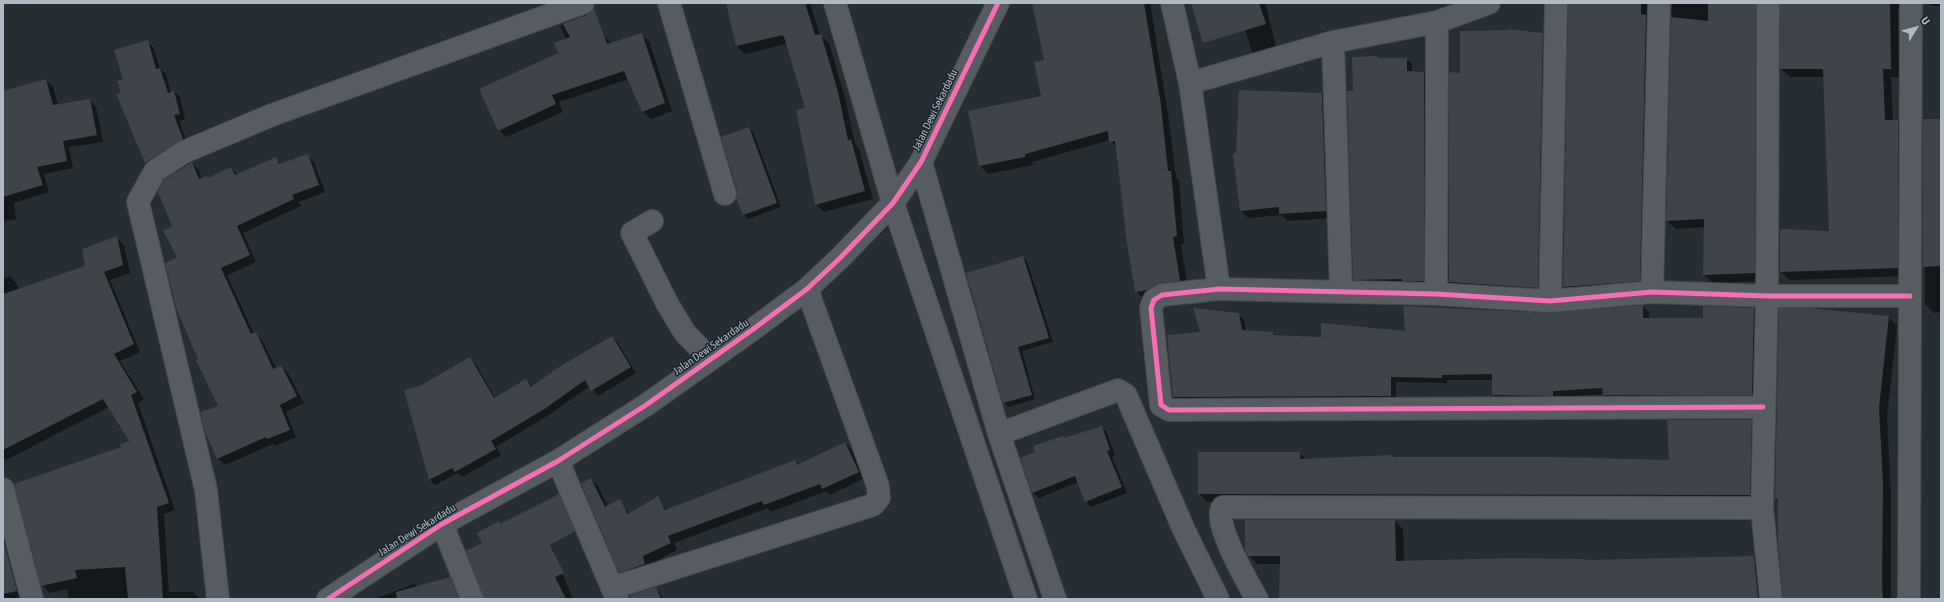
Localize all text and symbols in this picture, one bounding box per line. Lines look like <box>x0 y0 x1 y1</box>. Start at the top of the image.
north arrow <box>1896 8 1936 48</box>
text: U <box>1919 15 1932 27</box>
street label: Jalan Dewi Sekardadu <box>910 67 960 153</box>
street label: Jalan Dewi Sekardadu <box>671 316 751 378</box>
street label: Jalan Dewi Sekardadu <box>376 501 458 559</box>

